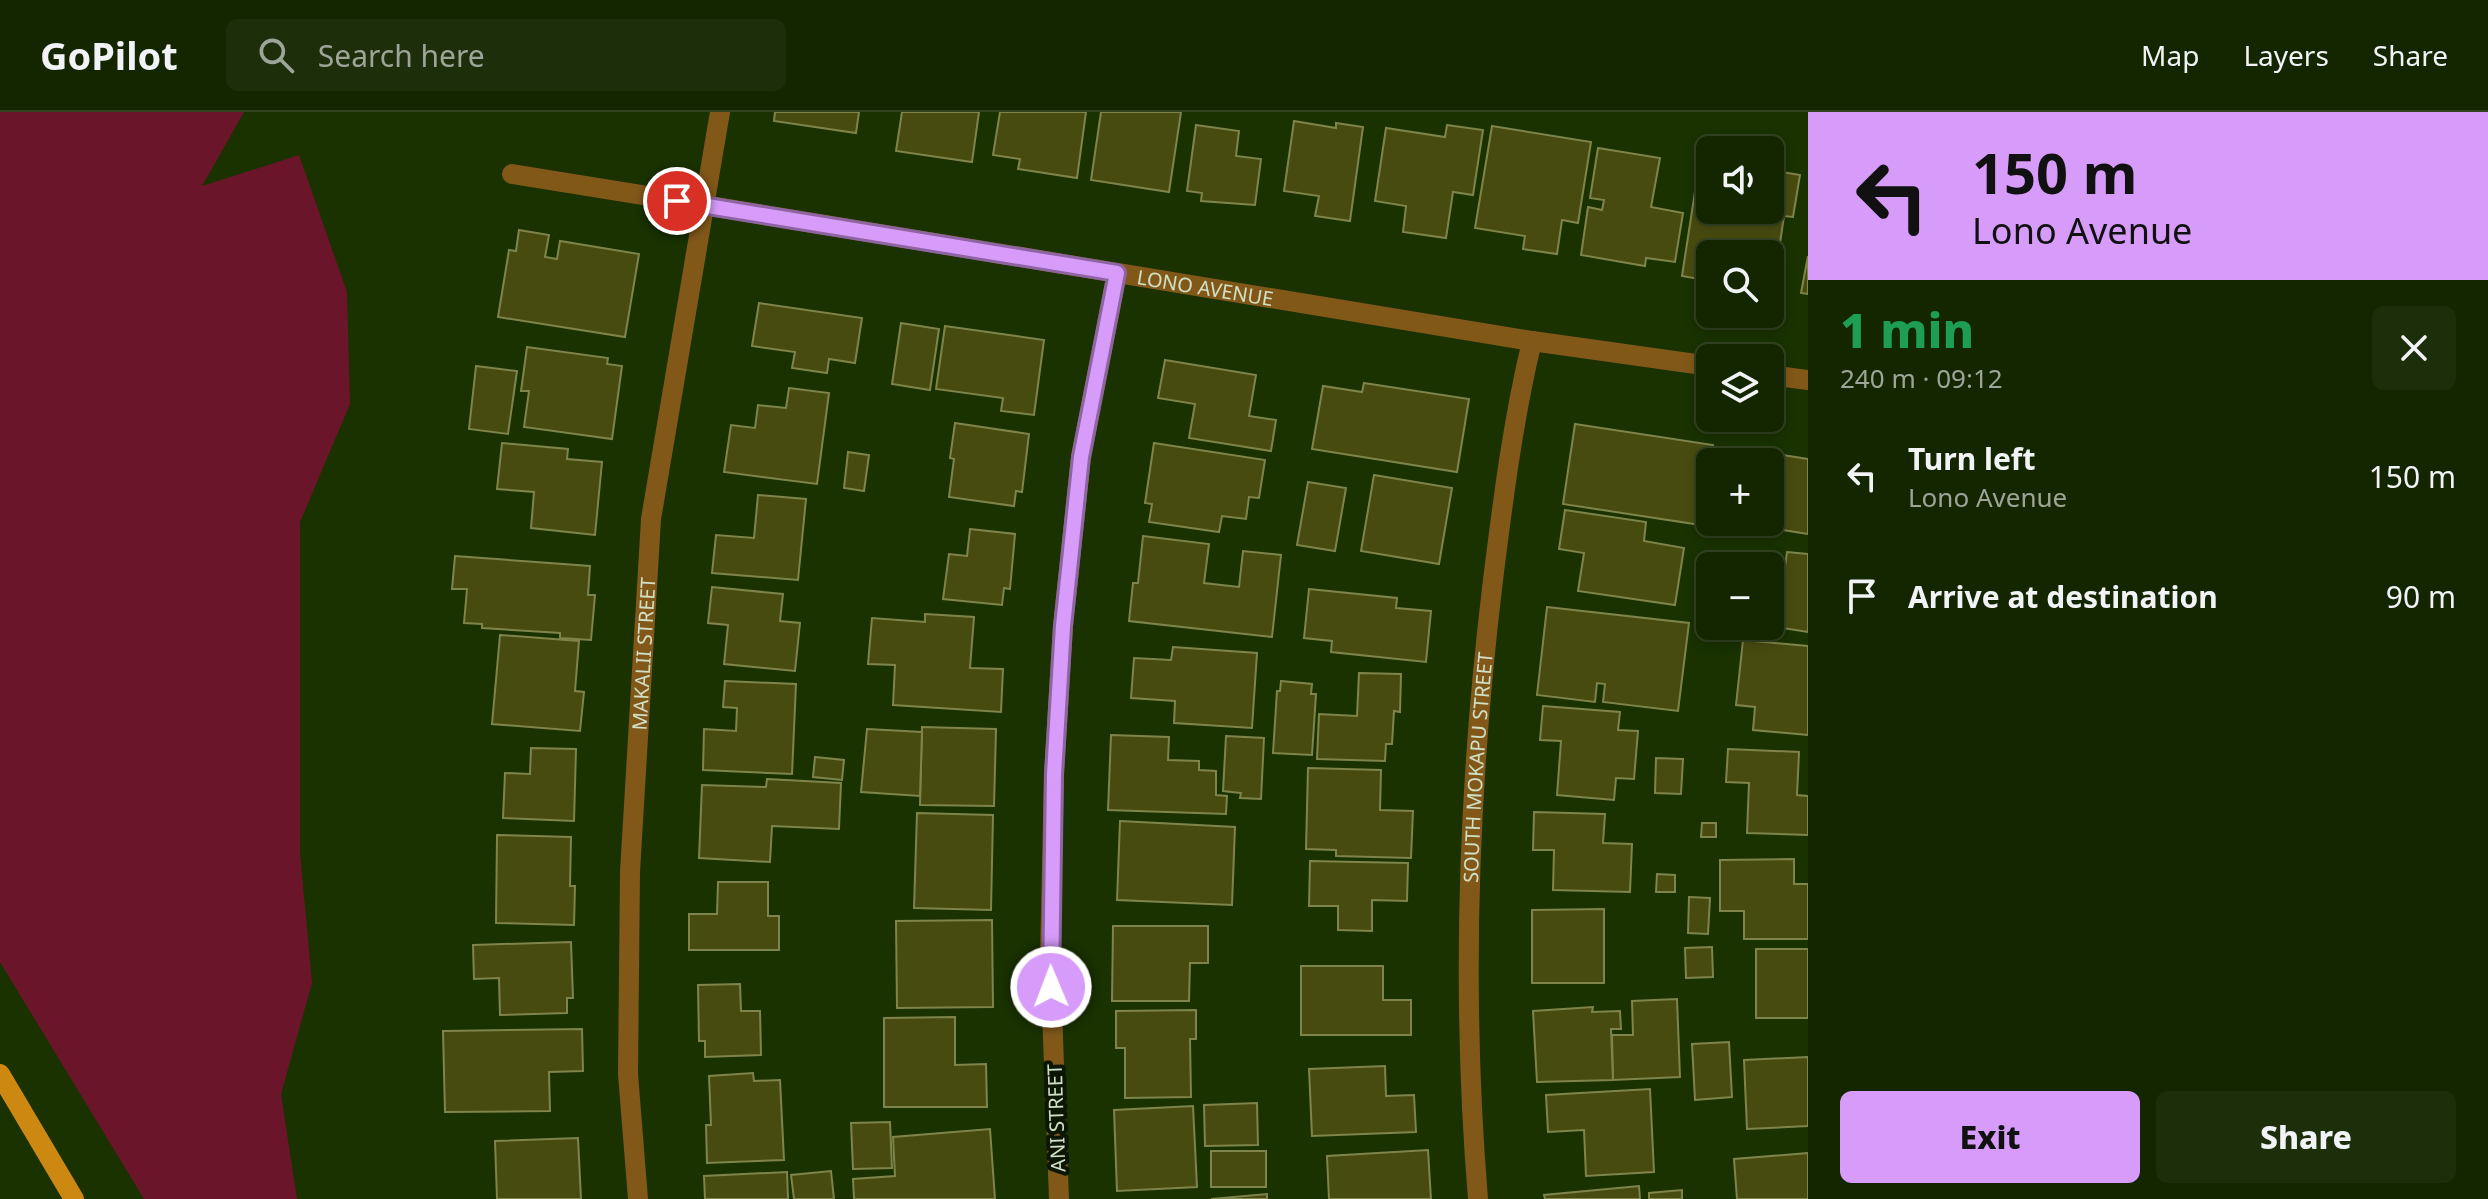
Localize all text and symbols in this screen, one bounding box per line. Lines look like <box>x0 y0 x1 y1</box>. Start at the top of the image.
search box <box>226 19 786 91</box>
text: GoPilot <box>40 29 178 81</box>
icon: search <box>254 33 298 77</box>
text: Search here <box>318 35 485 76</box>
text: Map <box>2141 36 2199 74</box>
text: Layers <box>2243 36 2329 74</box>
text: Share <box>2373 36 2448 74</box>
text: 150 m <box>1972 134 2137 210</box>
map controls <box>1696 136 1784 640</box>
button: sound <box>1696 136 1784 224</box>
icon: left <box>1840 144 1944 248</box>
pin <box>643 167 711 235</box>
icon: arrive <box>655 179 699 223</box>
text: Lono Avenue <box>1972 206 2192 255</box>
button: search <box>1696 240 1784 328</box>
street label: LONO AVENUE <box>1135 263 1275 312</box>
text: 1 min <box>1840 297 1974 362</box>
button: close <box>2372 306 2456 390</box>
button: layers <box>1696 344 1784 432</box>
text: 240 m · 09:12 <box>1840 360 2003 396</box>
text: Turn left <box>1908 438 2036 479</box>
button: + <box>1696 448 1784 536</box>
icon: left <box>1840 454 1884 498</box>
text: 150 m <box>2369 456 2456 497</box>
text: Lono Avenue <box>1908 479 2067 515</box>
button: − <box>1696 552 1784 640</box>
icon: arrive <box>1840 574 1884 618</box>
street label: MAKALII STREET <box>625 576 661 731</box>
text: Arrive at destination <box>1908 576 2218 617</box>
text: 90 m <box>2386 576 2456 617</box>
street label: SOUTH MOKAPU STREET <box>1456 651 1498 883</box>
position arrow <box>1009 945 1093 1029</box>
street label: ANI STREET <box>1041 1064 1071 1172</box>
button: Exit <box>1840 1091 2140 1183</box>
button: Share <box>2156 1091 2456 1183</box>

